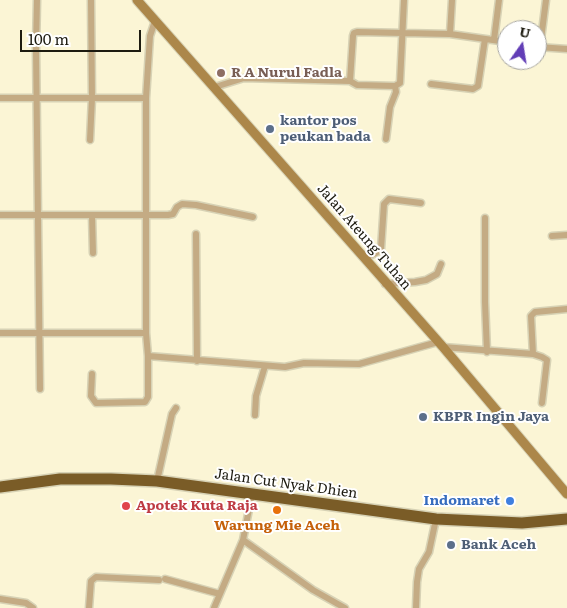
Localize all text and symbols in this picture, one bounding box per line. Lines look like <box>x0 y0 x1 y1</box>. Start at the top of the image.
scale bar <box>22 20 144 52</box>
north arrow <box>497 20 547 70</box>
text: U <box>518 20 533 42</box>
text: 100 m <box>28 27 69 50</box>
place label: R A Nurul Fadla <box>231 65 342 81</box>
marker: R A Nurul Fadla <box>215 67 227 79</box>
place label: kantor pos peukan bada <box>280 113 371 146</box>
marker: kantor pos peukan bada <box>264 123 276 135</box>
street label: Jalan Ateung Tuhan <box>313 181 415 293</box>
place label: KBPR Ingin Jaya <box>433 409 549 425</box>
marker: KBPR Ingin Jaya <box>417 411 429 423</box>
street label: Jalan Cut Nyak Dhien <box>213 466 359 502</box>
place label: Indomaret <box>424 493 500 509</box>
marker: Indomaret <box>504 495 516 507</box>
place label: Apotek Kuta Raja <box>136 498 258 514</box>
marker: Apotek Kuta Raja <box>120 500 132 512</box>
marker: Warung Mie Aceh <box>271 504 283 516</box>
place label: Warung Mie Aceh <box>214 518 340 534</box>
place label: Bank Aceh <box>461 537 536 553</box>
marker: Bank Aceh <box>445 539 457 551</box>

